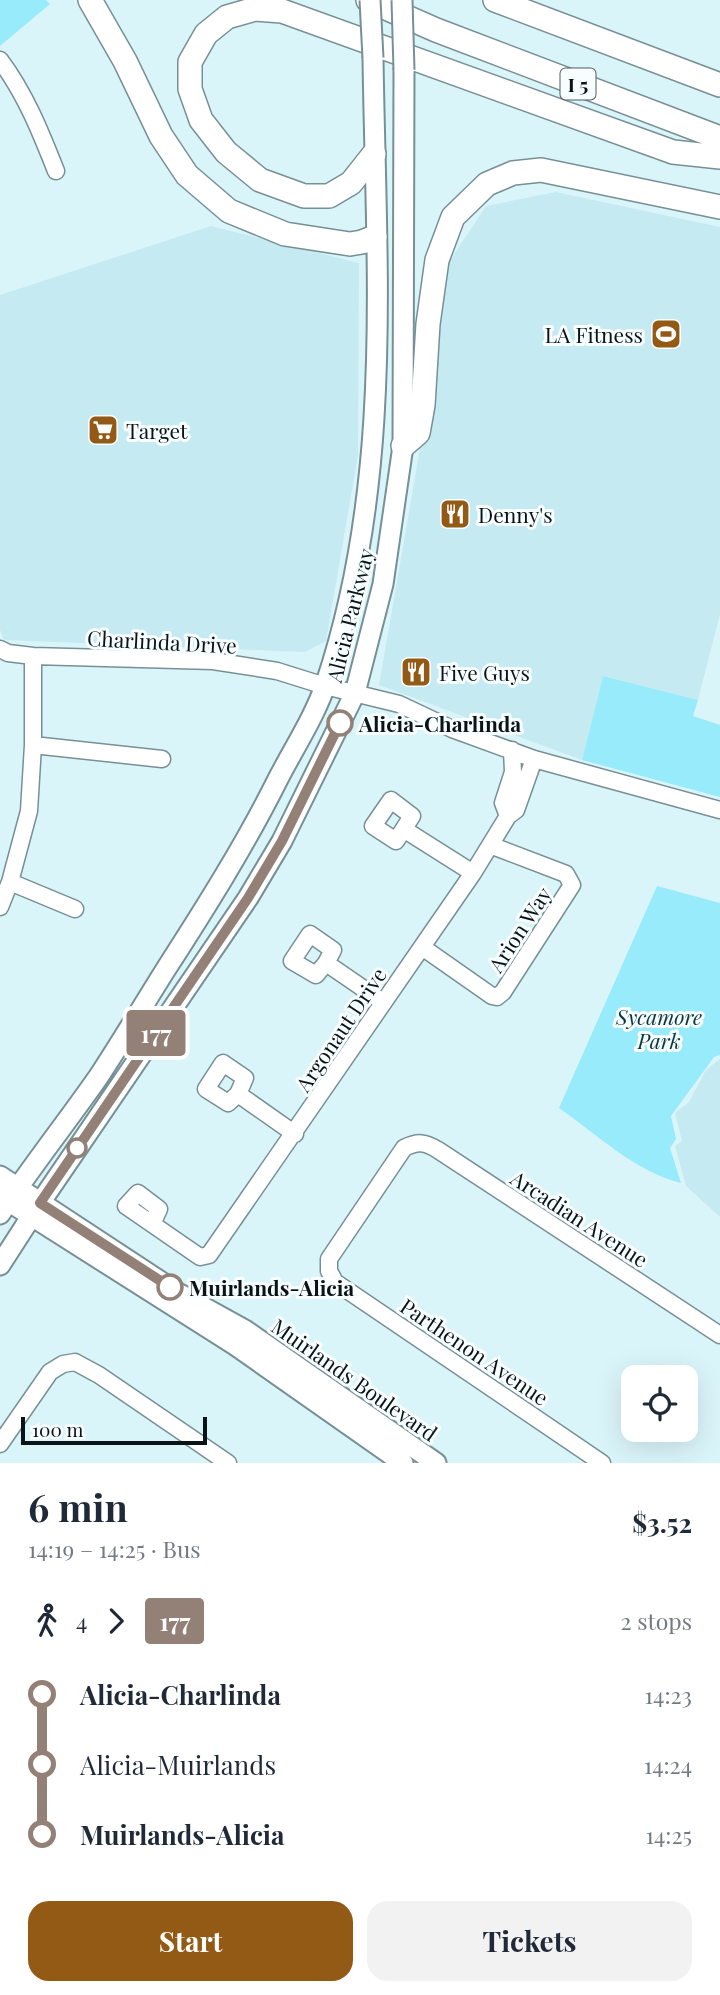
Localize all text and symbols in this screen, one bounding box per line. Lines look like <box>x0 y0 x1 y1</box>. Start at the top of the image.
road number: I 5 <box>560 68 596 100</box>
sports icon: LA Fitness <box>649 317 683 351</box>
place label: LA Fitness <box>545 320 643 348</box>
supermarket icon: Target <box>86 413 120 447</box>
place label: Target <box>126 416 188 444</box>
restaurant icon: Denny's <box>438 497 472 531</box>
place label: Denny's <box>478 500 553 528</box>
street label: Alicia Parkway <box>319 545 379 686</box>
street label: Charlinda Drive <box>86 623 238 659</box>
restaurant icon: Five Guys <box>399 655 433 689</box>
place label: Five Guys <box>439 658 530 686</box>
place label: Alicia-Charlinda <box>358 709 521 737</box>
marker: Alicia-Charlinda <box>327 710 353 736</box>
street label: Arion Way <box>481 881 557 978</box>
street label: Argonaut Drive <box>288 962 392 1097</box>
park label: Sycamore Park <box>615 1002 702 1054</box>
line badge: 177 <box>116 1010 196 1056</box>
text: 177 <box>140 1017 172 1049</box>
unlabelled marker <box>67 1138 87 1158</box>
street label: Arcadian Avenue <box>505 1163 654 1273</box>
place label: Muirlands-Alicia <box>189 1273 354 1301</box>
marker: Muirlands-Alicia <box>157 1274 183 1300</box>
street label: Parthenon Avenue <box>396 1291 554 1411</box>
street label: Muirlands Boulevard <box>267 1311 443 1447</box>
map controls <box>621 1365 698 1442</box>
button: locate <box>621 1365 698 1442</box>
scale bar <box>21 1414 206 1446</box>
text: 100 m <box>32 1416 83 1442</box>
text: 6 min <box>28 1481 128 1532</box>
text: $3.52 <box>632 1505 692 1540</box>
text: 14:19 – 14:25 · Bus <box>28 1533 201 1564</box>
icon: walk <box>28 1602 66 1640</box>
icon: forward <box>97 1602 135 1640</box>
text: 4 <box>76 1605 87 1636</box>
text: 177 <box>159 1605 190 1637</box>
text: 2 stops <box>621 1605 692 1636</box>
text: Alicia-Charlinda <box>80 1677 281 1712</box>
text: 14:23 <box>645 1679 692 1710</box>
text: Alicia-Muirlands <box>80 1747 276 1782</box>
text: 14:24 <box>644 1749 692 1780</box>
text: Muirlands-Alicia <box>80 1817 285 1852</box>
text: 14:25 <box>645 1819 692 1850</box>
button: Start <box>28 1901 353 1981</box>
button: Tickets <box>367 1901 692 1981</box>

